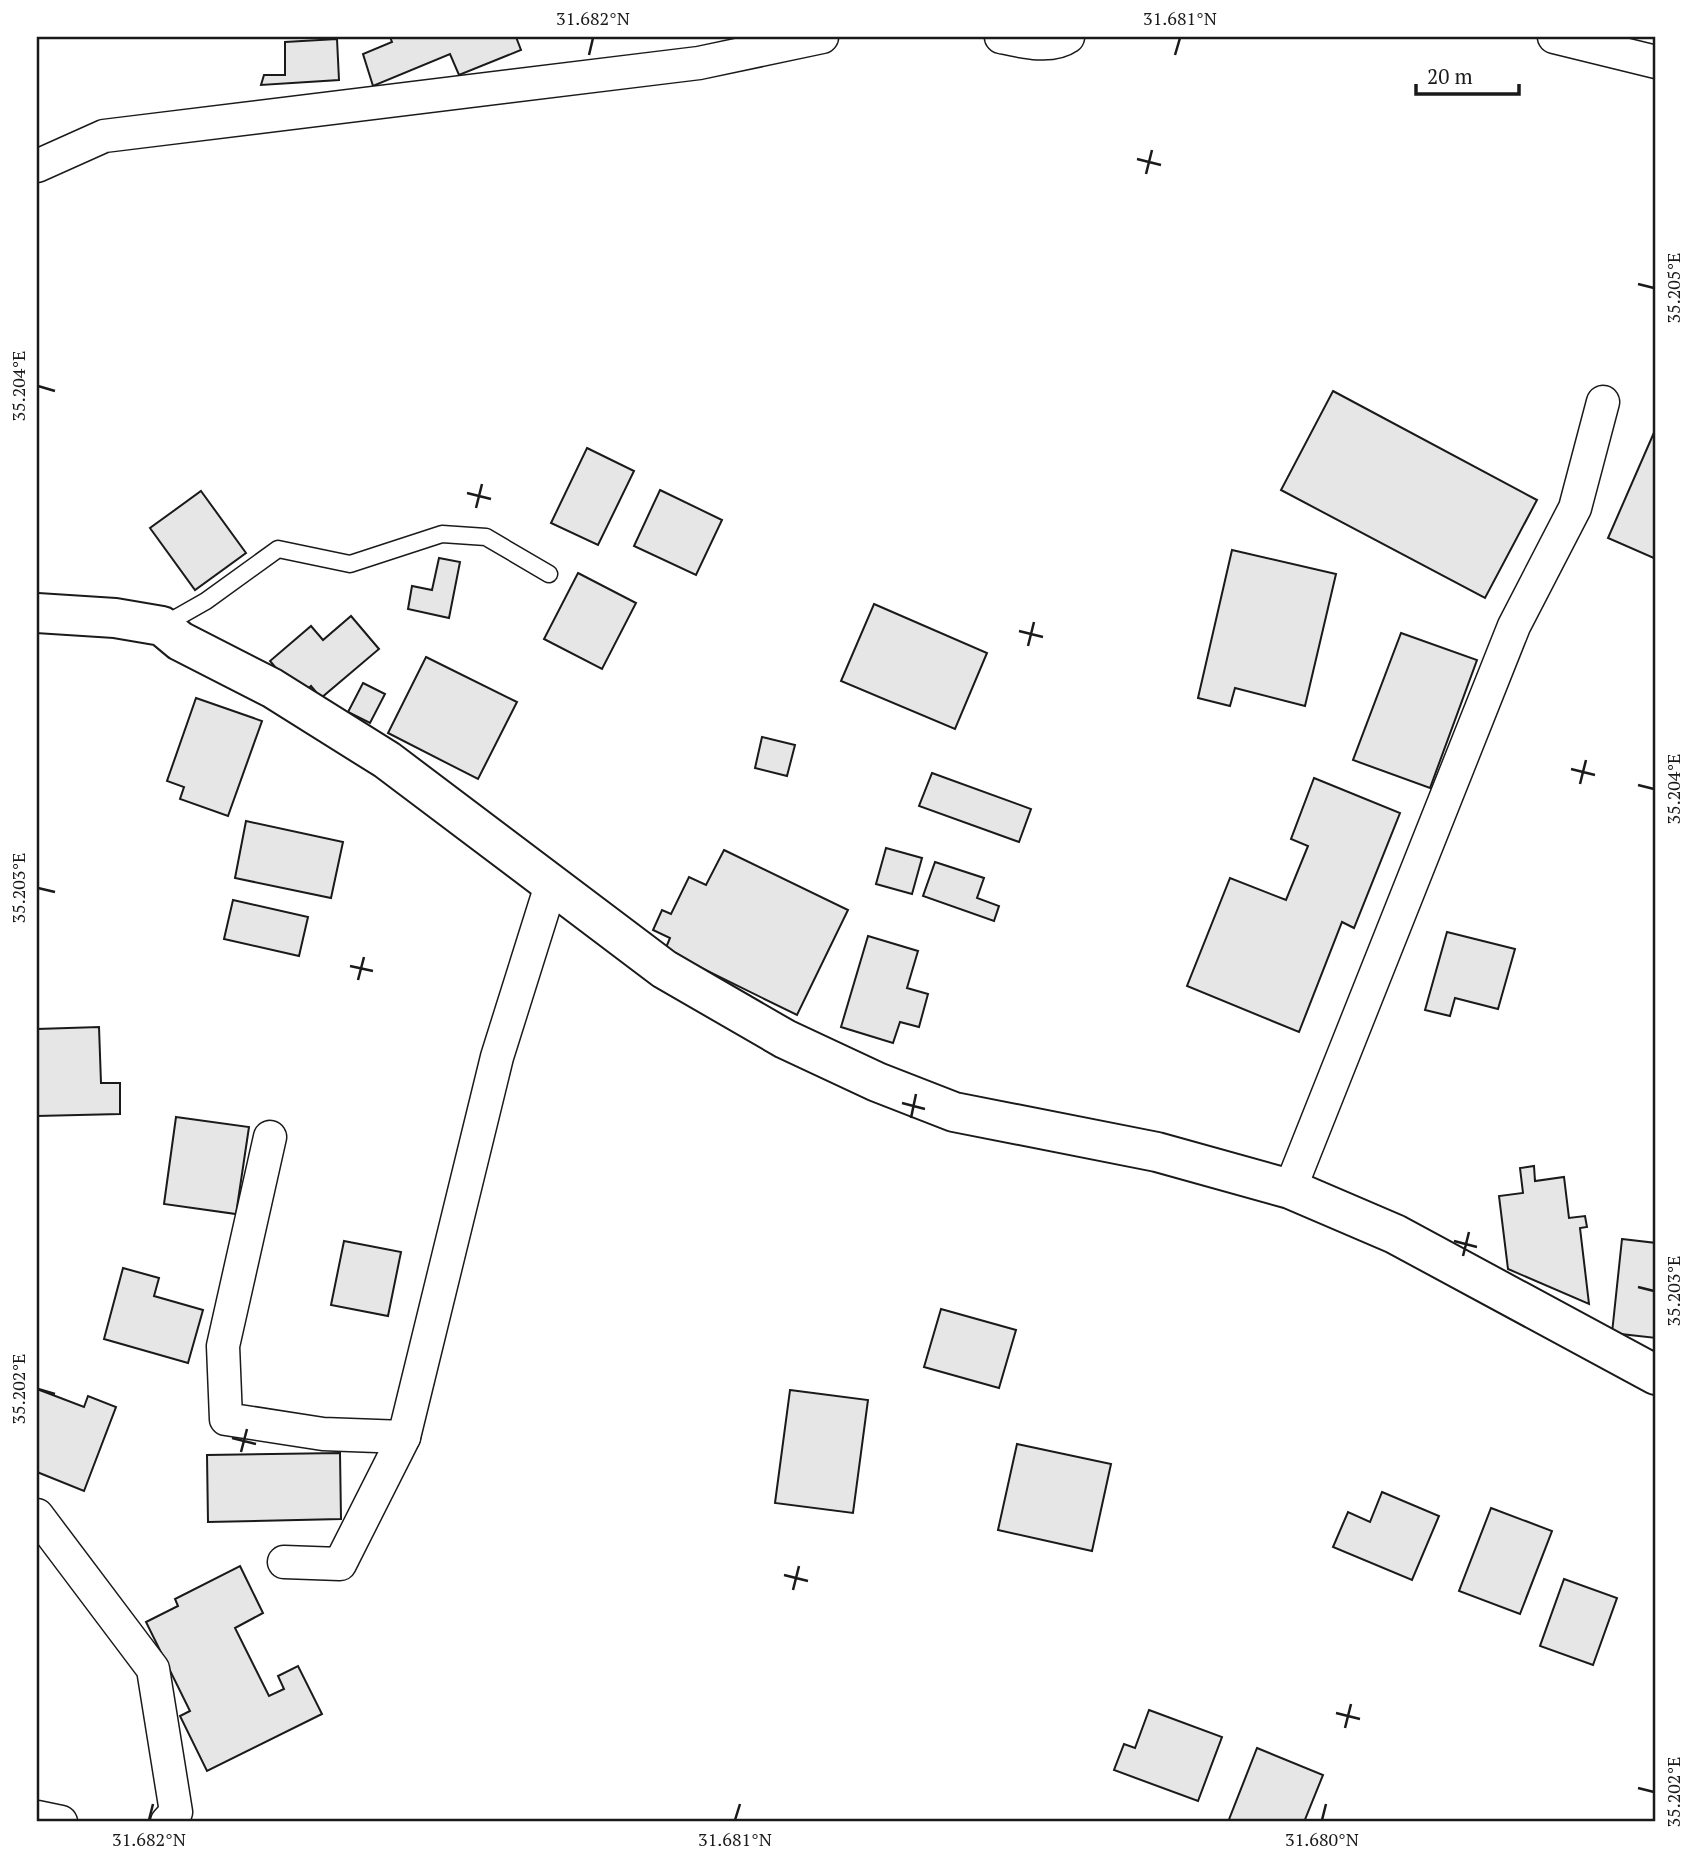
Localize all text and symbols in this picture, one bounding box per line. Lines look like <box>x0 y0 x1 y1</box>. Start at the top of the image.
text: 31.682°N <box>556 6 630 30</box>
text: 31.681°N <box>1143 6 1217 30</box>
scale bar <box>1416 52 1520 96</box>
text: 20 m <box>1427 62 1473 90</box>
text: 35.205°E <box>1661 252 1685 324</box>
text: 35.204°E <box>6 350 30 422</box>
text: 35.204°E <box>1661 753 1685 825</box>
text: 35.203°E <box>6 852 30 924</box>
text: 35.203°E <box>1661 1255 1685 1327</box>
text: 35.202°E <box>6 1353 30 1425</box>
text: 35.202°E <box>1661 1756 1685 1828</box>
text: 31.682°N <box>112 1827 186 1851</box>
text: 31.681°N <box>698 1827 772 1851</box>
text: 31.680°N <box>1285 1827 1359 1851</box>

